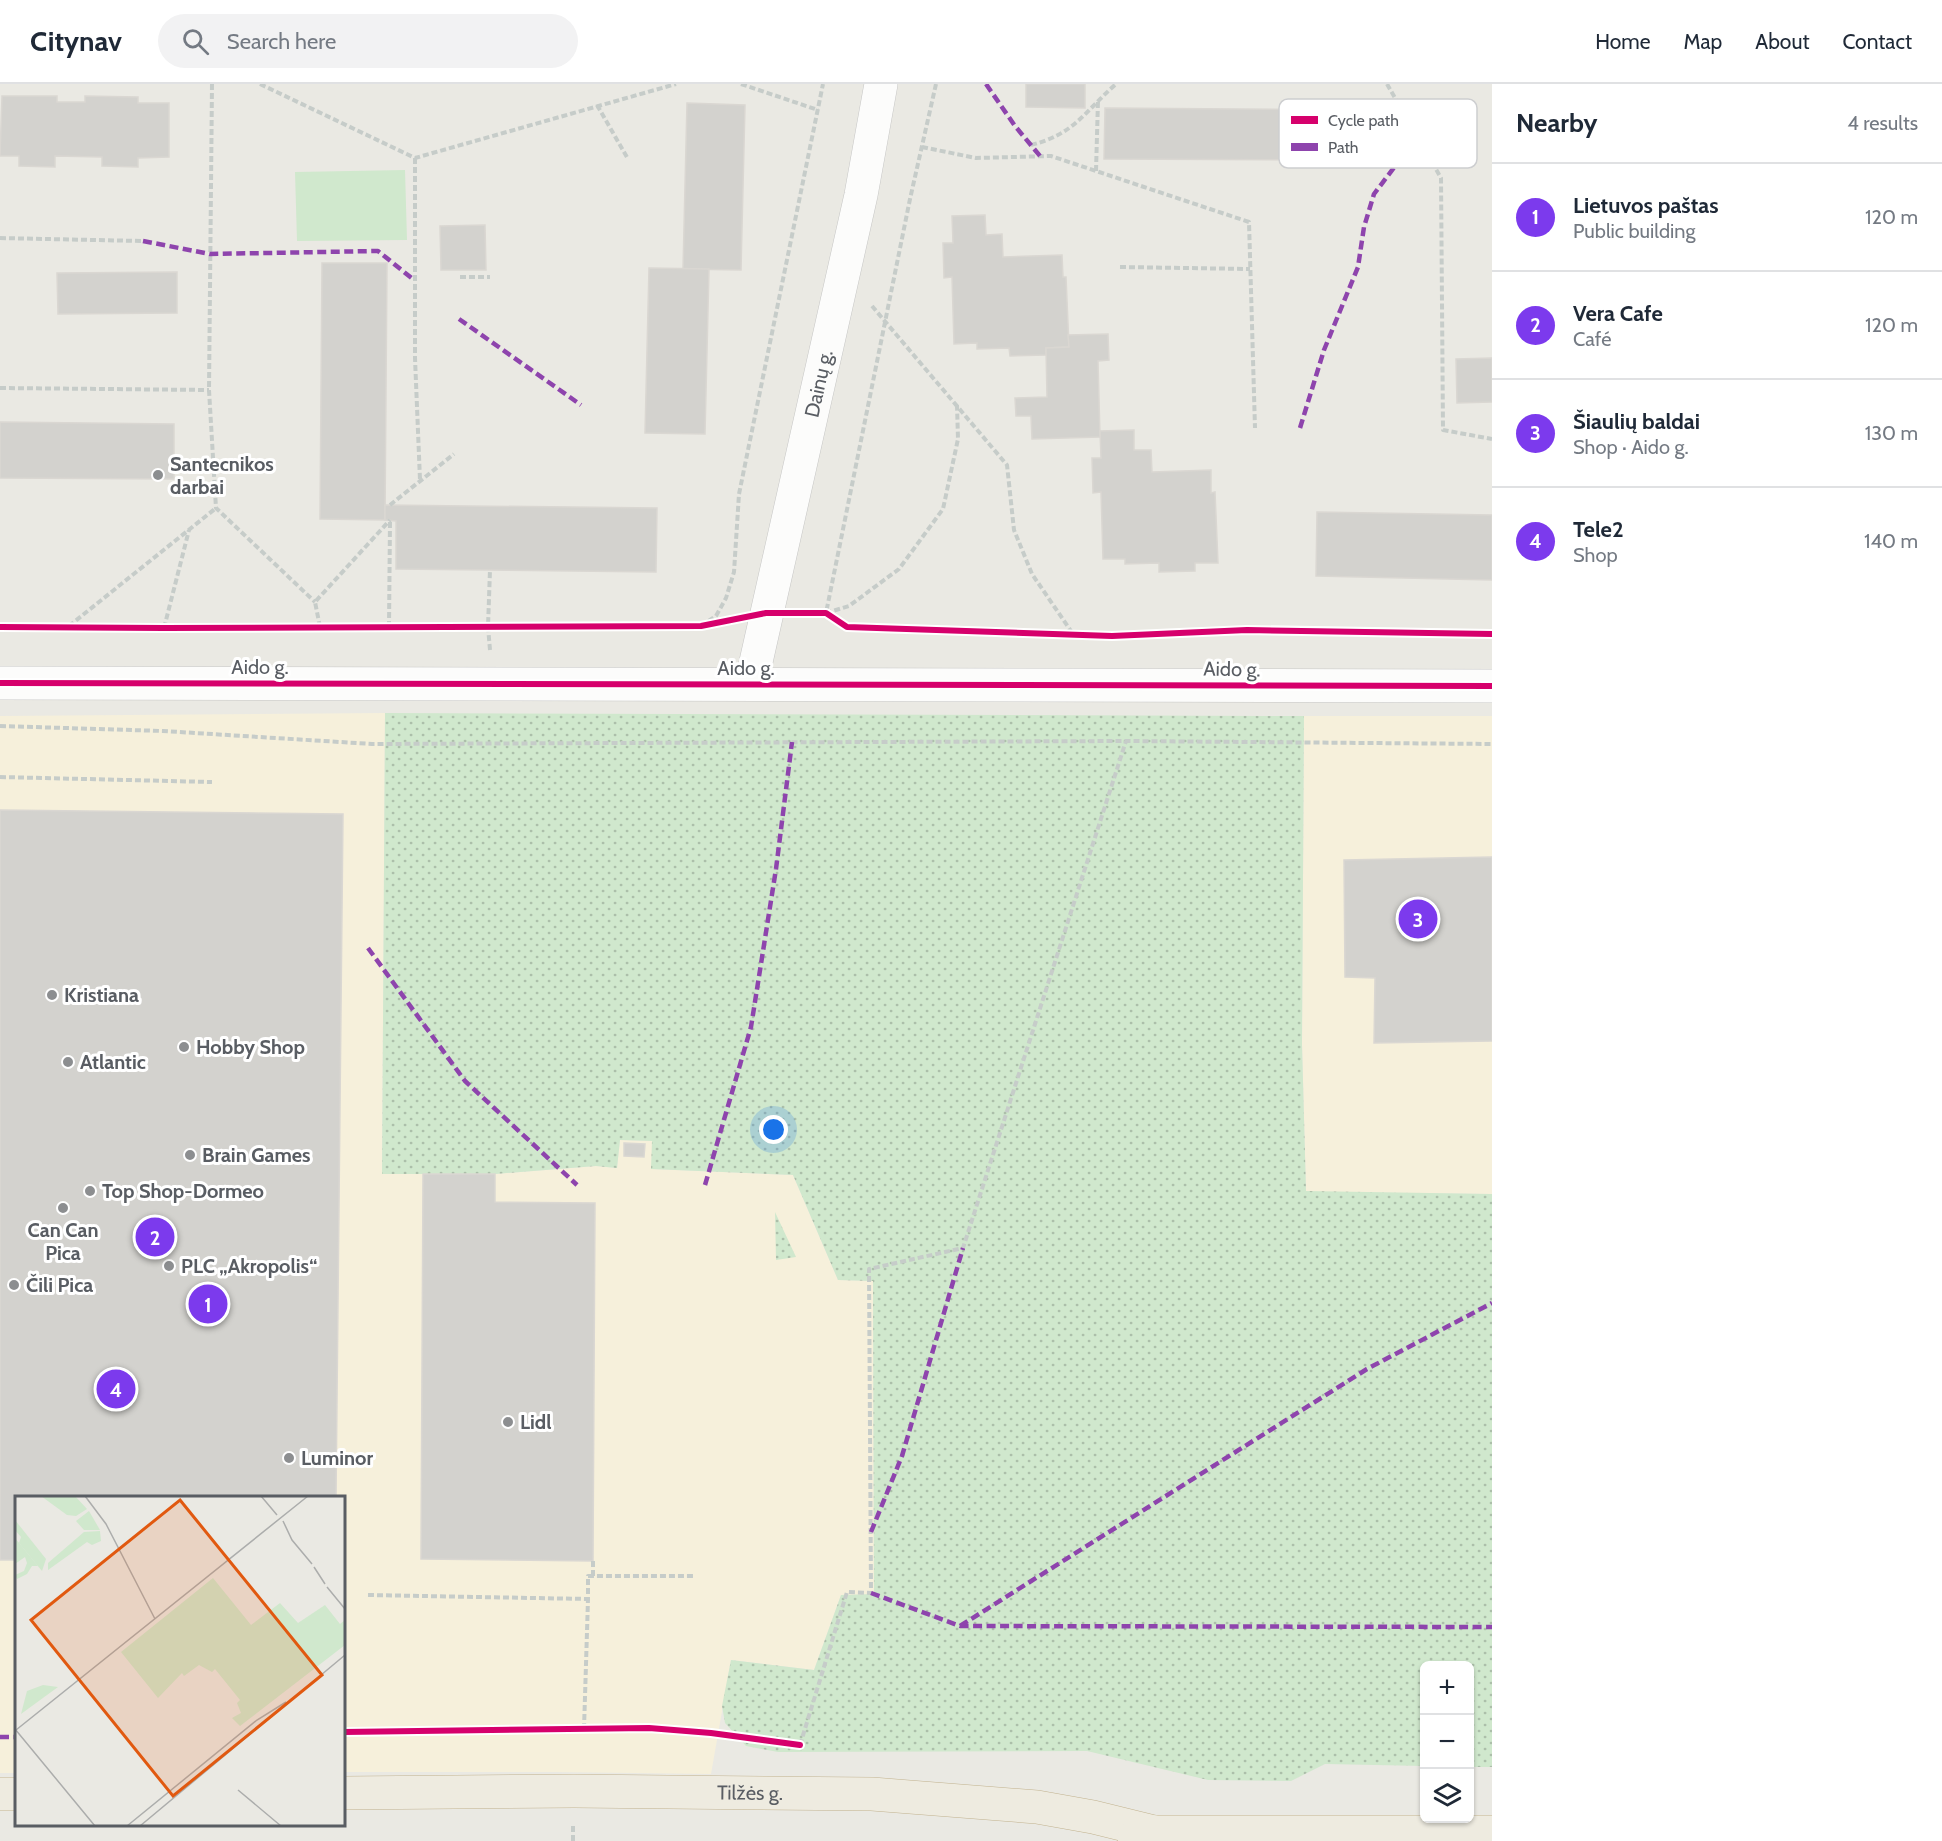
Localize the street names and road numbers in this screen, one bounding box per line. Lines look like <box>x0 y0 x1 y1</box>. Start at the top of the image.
street label: Dainų g. <box>799 347 838 420</box>
street label: Aido g. <box>231 655 289 679</box>
street label: Aido g. <box>717 656 775 680</box>
street label: Aido g. <box>1203 657 1261 681</box>
street label: Tilžės g. <box>717 1780 783 1805</box>

